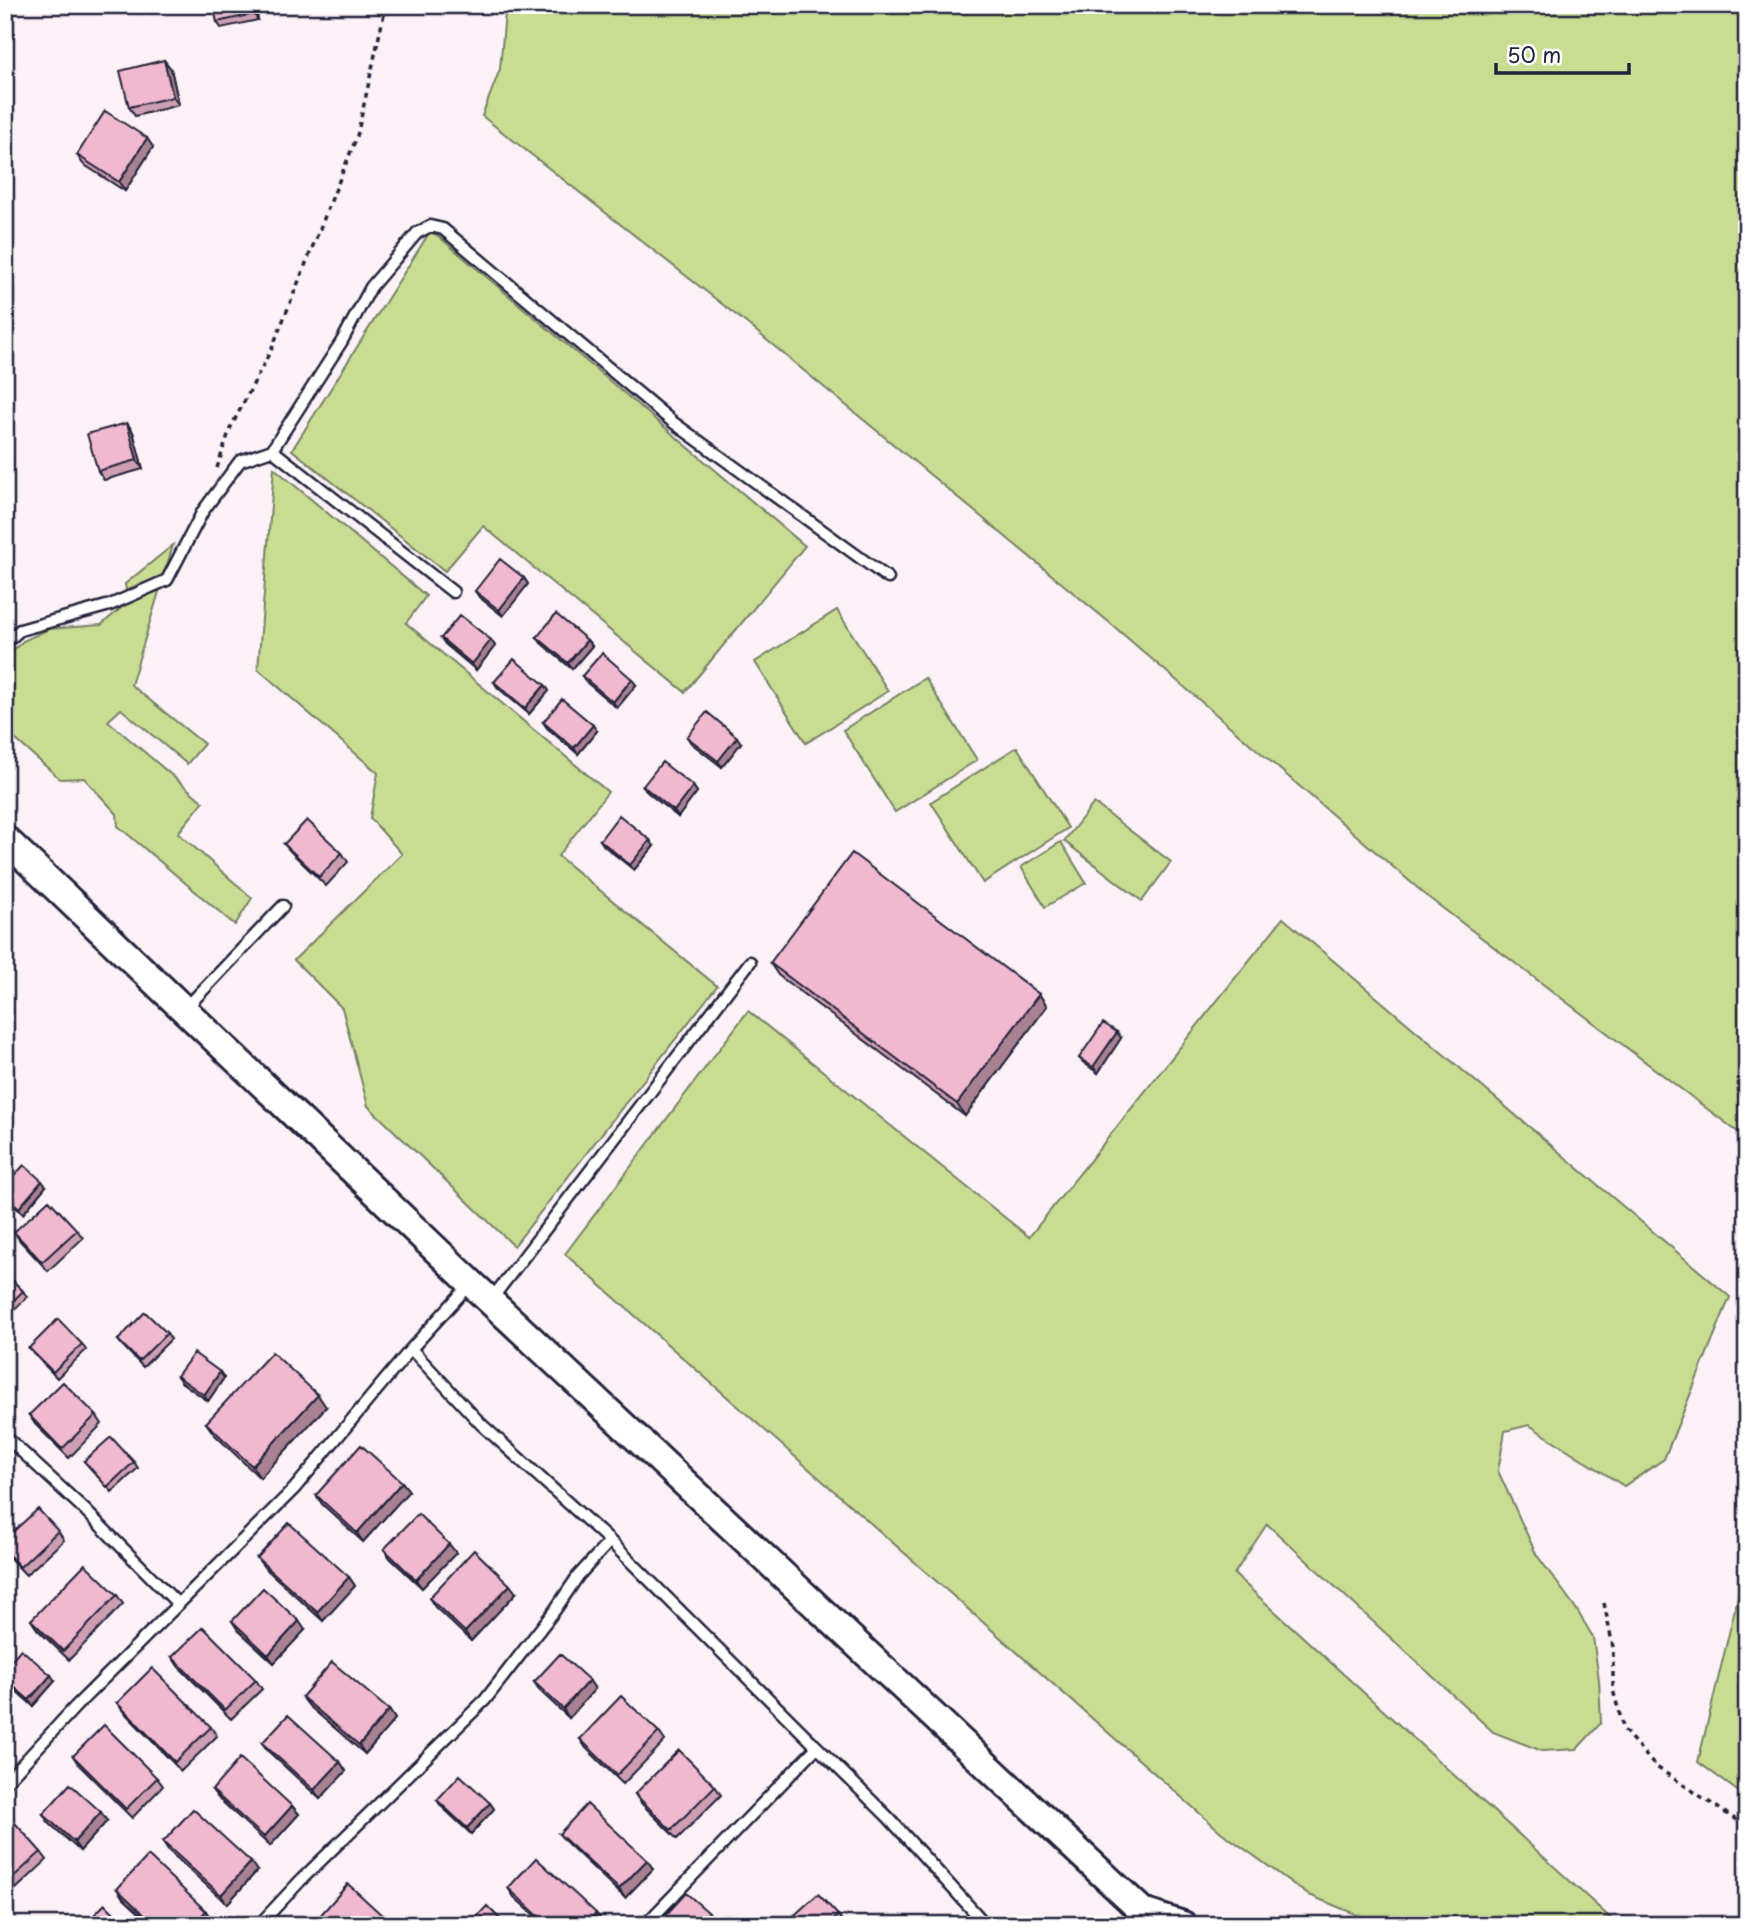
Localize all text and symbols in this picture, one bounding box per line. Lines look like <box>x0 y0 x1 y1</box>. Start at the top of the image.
scale bar <box>1496 32 1630 76</box>
text: 50 m <box>1507 38 1561 70</box>

